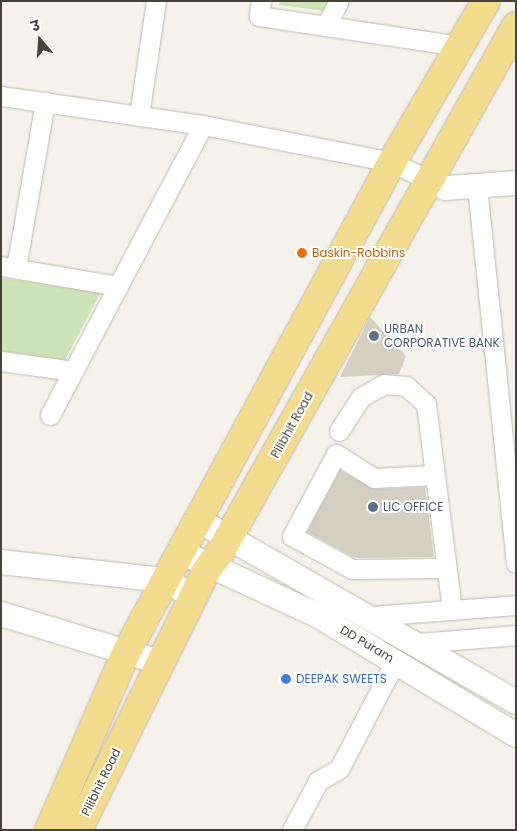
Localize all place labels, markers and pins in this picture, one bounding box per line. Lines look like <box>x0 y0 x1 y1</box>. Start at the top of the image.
place label: Baskin-Robbins <box>312 246 405 260</box>
marker: Baskin-Robbins <box>296 247 308 259</box>
place label: URBAN CORPORATIVE BANK <box>384 322 500 350</box>
marker: URBAN CORPORATIVE BANK <box>368 330 380 342</box>
place label: LIC OFFICE <box>383 500 444 514</box>
marker: LIC OFFICE <box>367 501 379 513</box>
place label: DEEPAK SWEETS <box>296 672 387 686</box>
marker: DEEPAK SWEETS <box>280 673 292 685</box>

